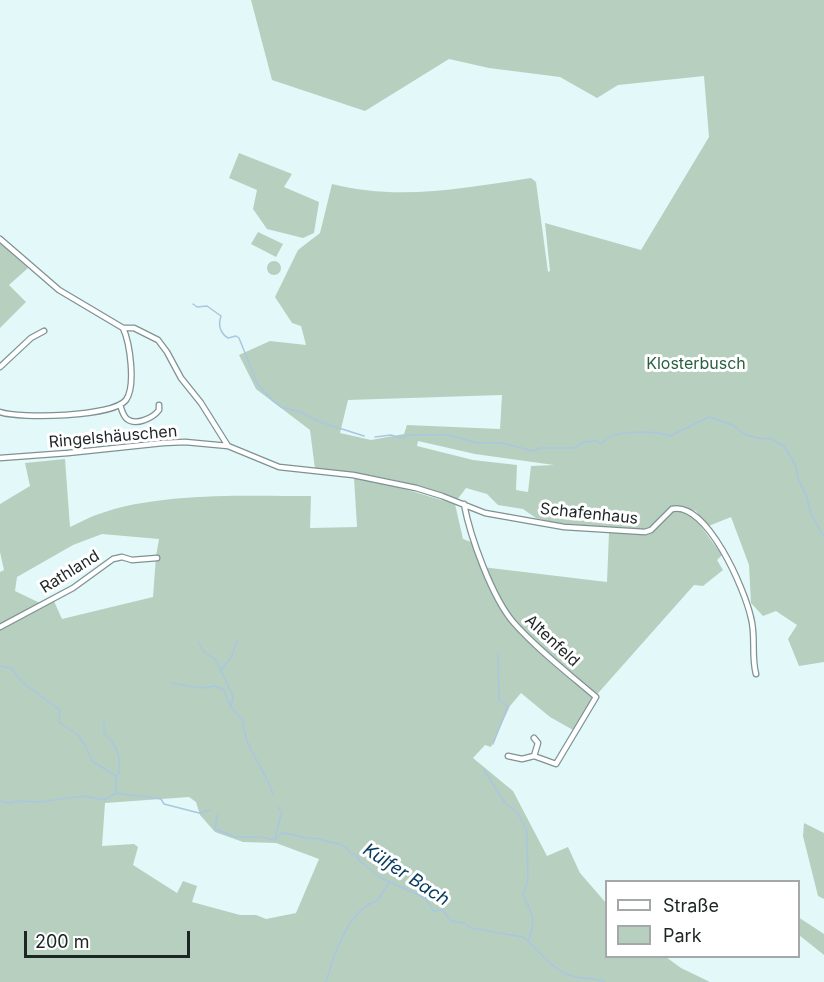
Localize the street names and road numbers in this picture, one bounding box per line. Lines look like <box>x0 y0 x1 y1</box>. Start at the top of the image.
street label: Ringelshäuschen <box>48 422 178 452</box>
street label: Schafenhaus <box>539 499 639 529</box>
street label: Rathland <box>37 546 103 598</box>
street label: Altenfeld <box>521 611 583 671</box>

